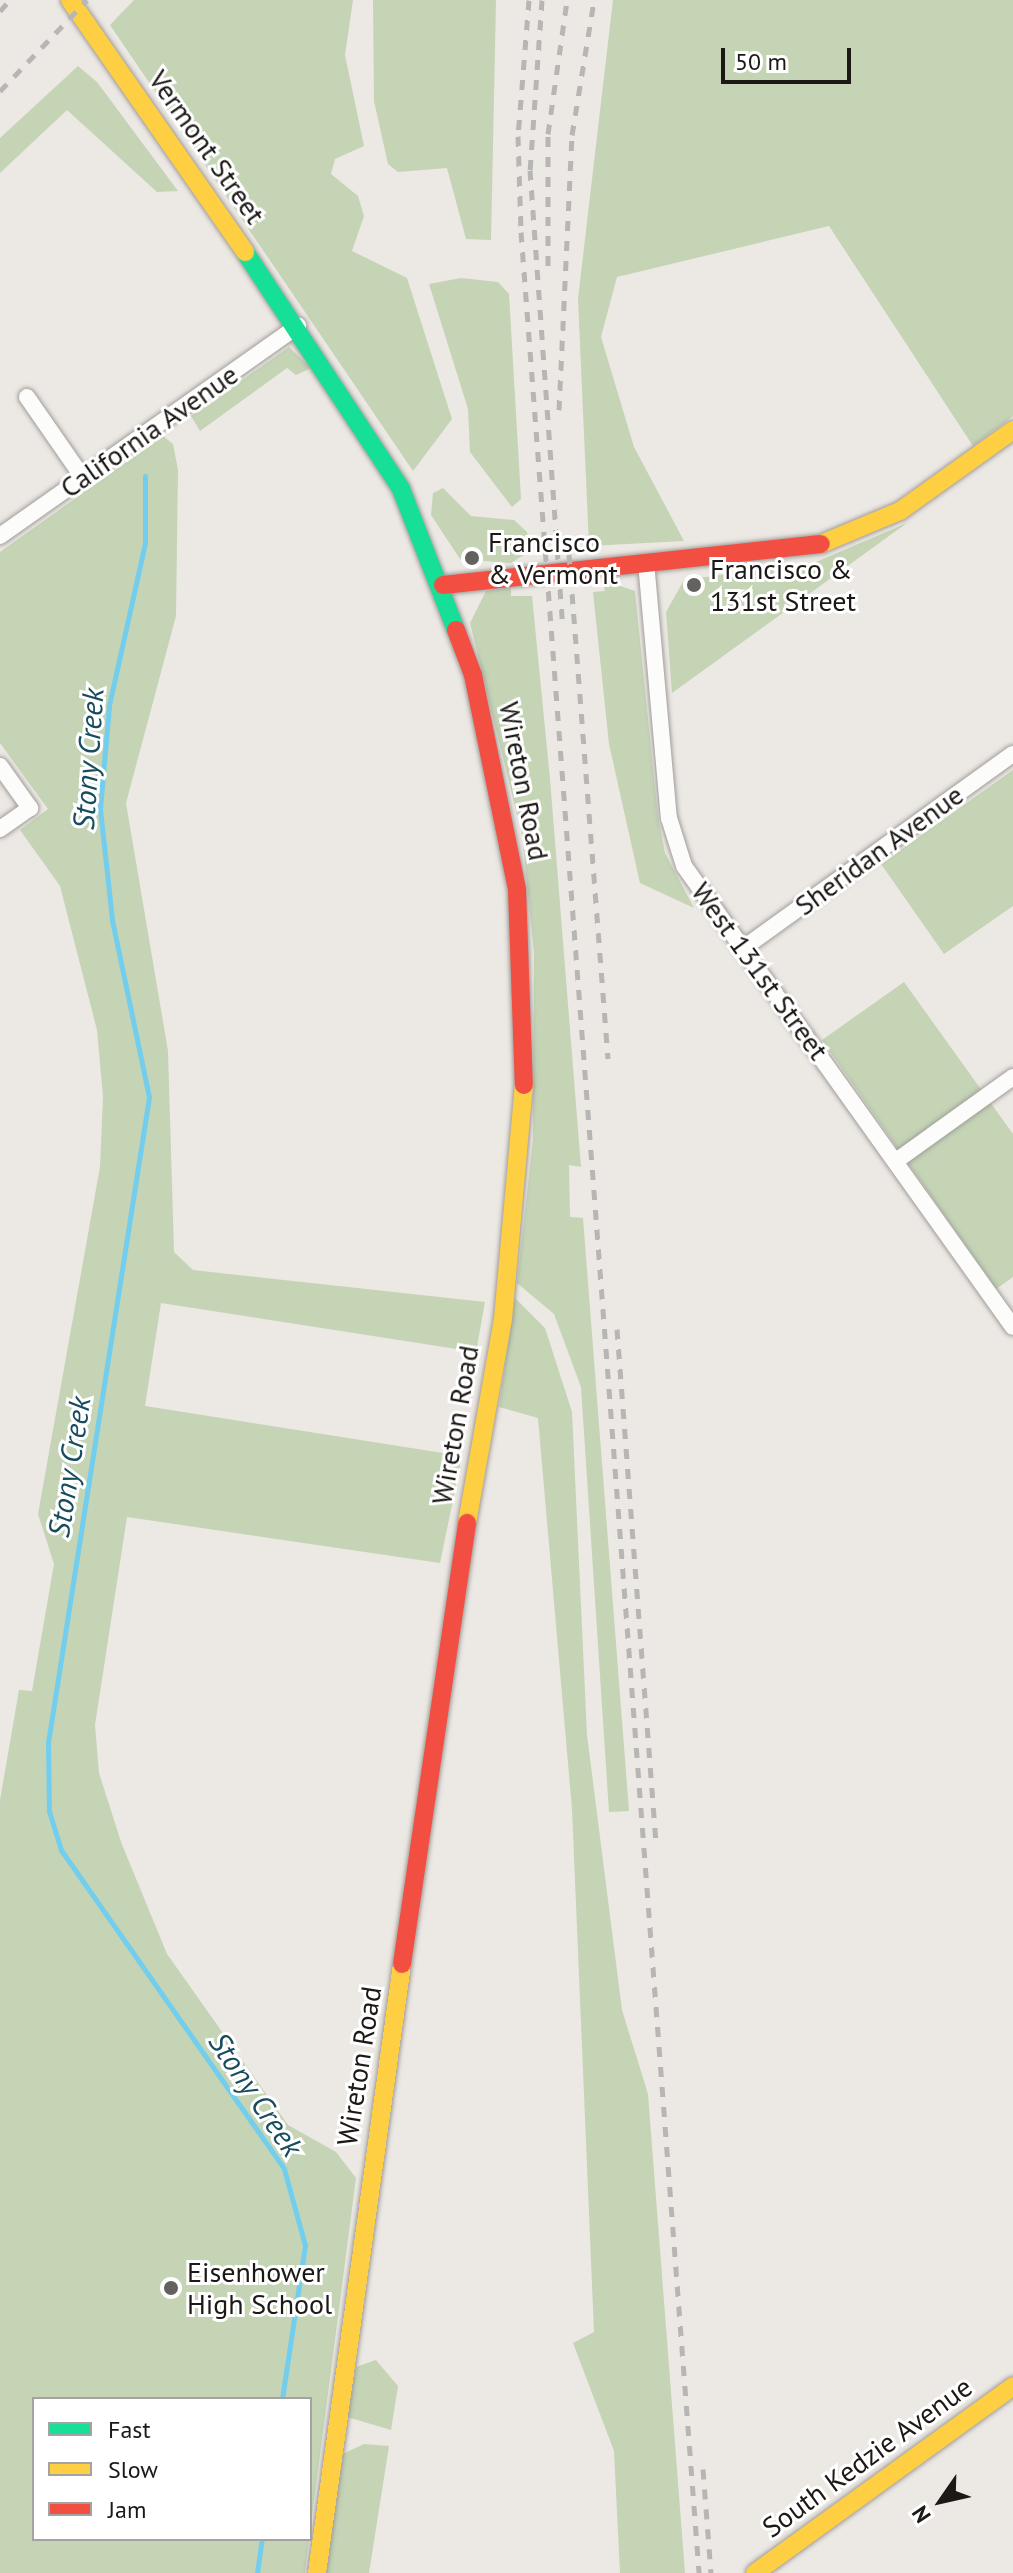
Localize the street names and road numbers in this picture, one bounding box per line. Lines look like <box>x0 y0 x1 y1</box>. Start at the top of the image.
street label: Vermont Street <box>142 64 272 230</box>
street label: California Avenue <box>53 357 245 505</box>
street label: Wireton Road <box>492 699 556 863</box>
street label: Sheridan Avenue <box>788 777 970 923</box>
street label: West 131st Street <box>684 876 836 1066</box>
street label: Wireton Road <box>425 1343 485 1507</box>
street label: Wireton Road <box>330 1984 388 2148</box>
street label: South Kedzie Avenue <box>755 2370 979 2544</box>

